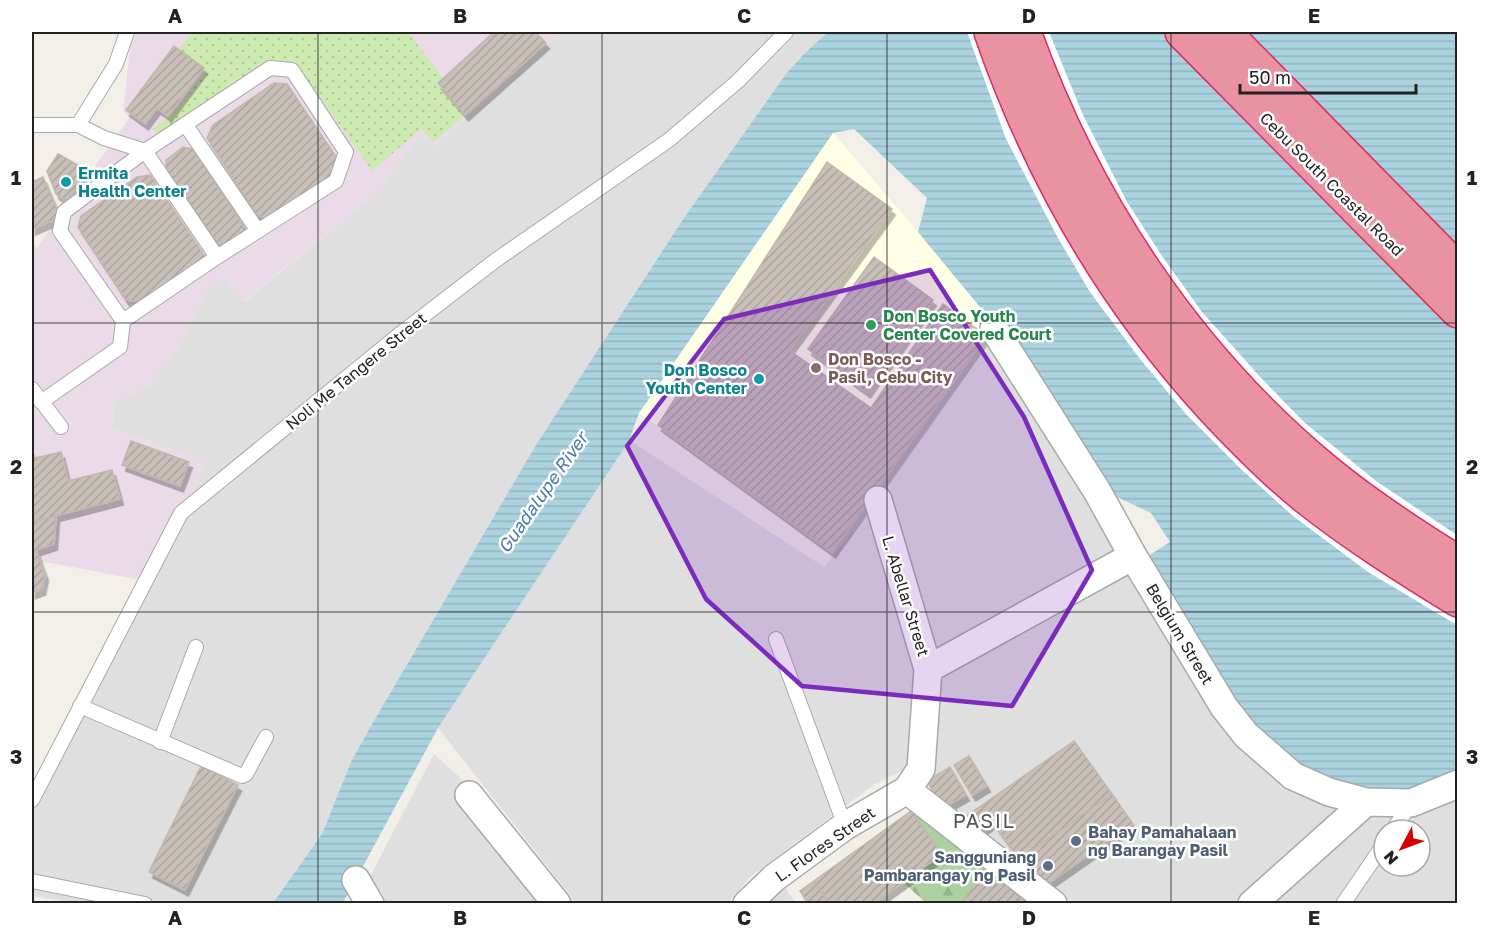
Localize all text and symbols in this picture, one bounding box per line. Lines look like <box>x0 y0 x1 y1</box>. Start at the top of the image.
text: A <box>168 3 182 27</box>
text: B <box>453 3 467 27</box>
text: C <box>737 3 751 27</box>
text: D <box>1022 3 1036 27</box>
text: E <box>1308 3 1320 27</box>
scale bar <box>1240 57 1416 95</box>
text: 50 m <box>1249 66 1291 88</box>
street label: Cebu South Coastal Road <box>1256 108 1408 260</box>
place label: Ermita Health Center <box>78 163 187 201</box>
text: 1 <box>11 165 21 189</box>
text: 1 <box>1467 165 1477 189</box>
marker: Ermita Health Center <box>59 175 73 189</box>
place label: Don Bosco Youth Center Covered Court <box>883 306 1052 344</box>
street label: Noli Me Tangere Street <box>282 308 430 434</box>
marker: Don Bosco Youth Center Covered Court <box>864 318 878 332</box>
place label: Don Bosco - Pasil, Cebu City <box>828 349 953 387</box>
place label: Don Bosco Youth Center <box>645 360 747 398</box>
marker: Don Bosco - Pasil, Cebu City <box>809 361 823 375</box>
marker: Don Bosco Youth Center <box>752 372 766 386</box>
water label: Guadalupe River <box>492 426 594 557</box>
text: 2 <box>10 454 22 478</box>
text: 2 <box>1466 454 1478 478</box>
street label: L. Abellar Street <box>878 533 934 659</box>
street label: Belgium Street <box>1142 580 1218 688</box>
text: 3 <box>10 744 22 768</box>
text: 3 <box>1466 744 1478 768</box>
street label: L. Flores Street <box>771 802 879 886</box>
district label: PASIL <box>953 808 1015 832</box>
north arrow <box>1372 818 1432 878</box>
place label: Bahay Pamahalaan ng Barangay Pasil <box>1088 822 1236 860</box>
marker: Bahay Pamahalaan ng Barangay Pasil <box>1069 834 1083 848</box>
place label: Sangguniang Pambarangay ng Pasil <box>864 847 1037 885</box>
text: N <box>1379 847 1402 869</box>
marker: Sangguniang Pambarangay ng Pasil <box>1041 859 1055 873</box>
text: A <box>168 905 182 929</box>
text: B <box>453 905 467 929</box>
text: C <box>737 905 751 929</box>
text: D <box>1022 905 1036 929</box>
text: E <box>1308 905 1320 929</box>

